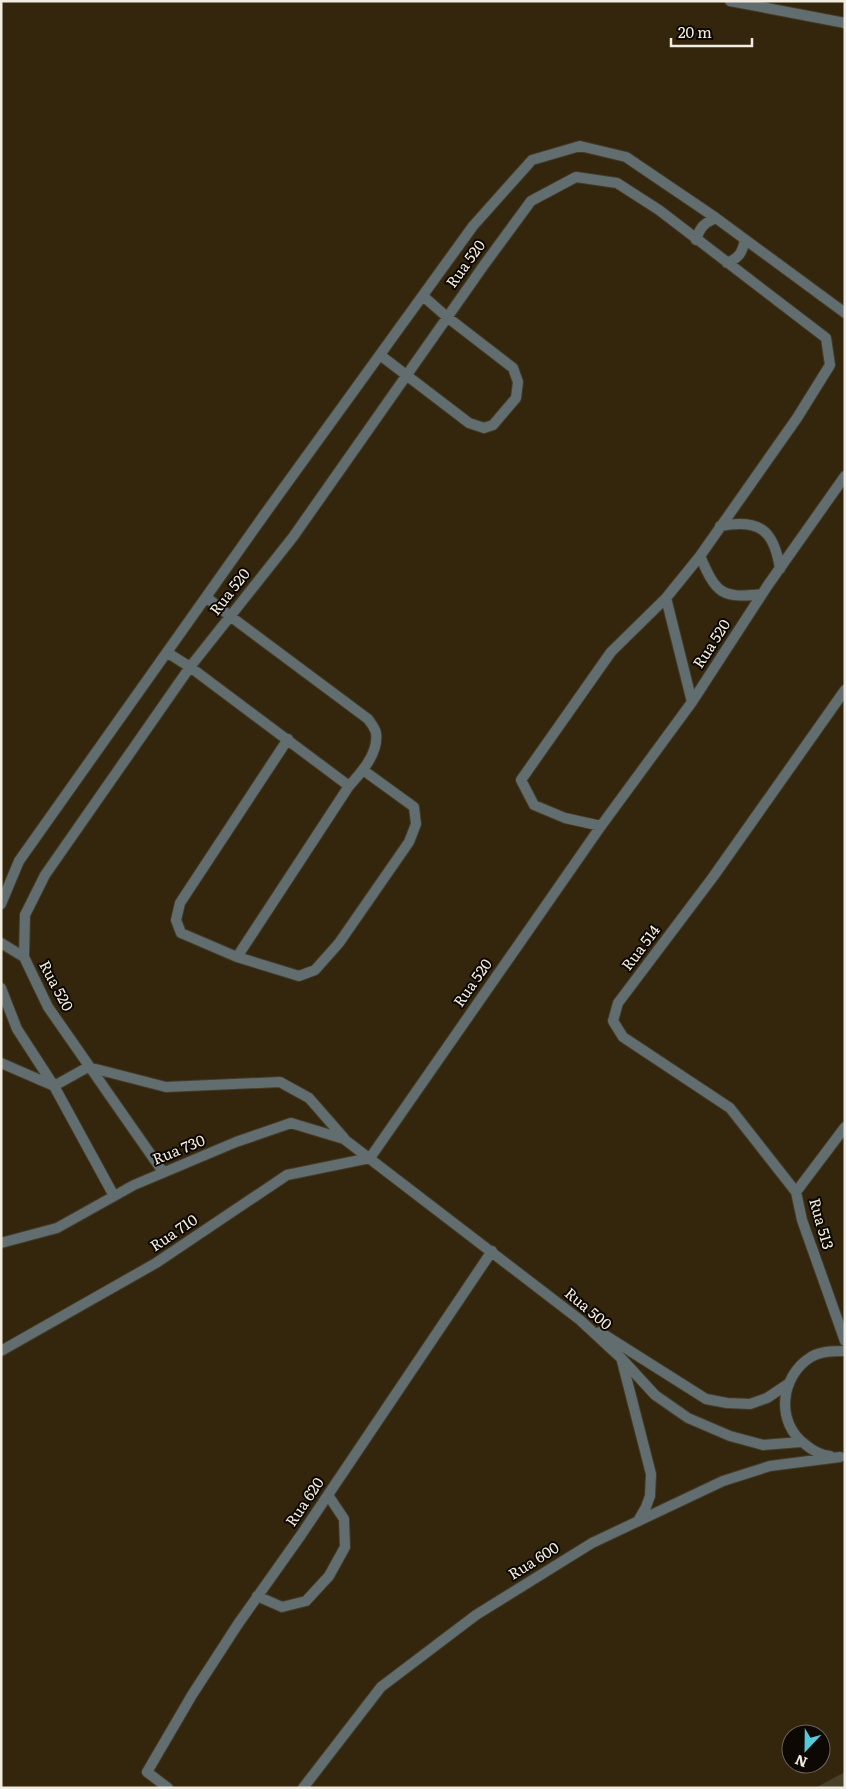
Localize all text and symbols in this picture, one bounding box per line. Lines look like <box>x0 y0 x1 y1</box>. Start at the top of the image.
scale bar <box>671 15 752 47</box>
text: 20 m <box>678 20 712 43</box>
street label: Rua 520 <box>439 234 490 292</box>
street label: Rua 520 <box>203 562 255 620</box>
street label: Rua 520 <box>686 614 735 672</box>
street label: Rua 514 <box>615 919 665 975</box>
street label: Rua 520 <box>447 953 497 1011</box>
street label: Rua 520 <box>34 956 80 1015</box>
street label: Rua 730 <box>149 1128 209 1170</box>
street label: Rua 513 <box>804 1195 841 1252</box>
street label: Rua 710 <box>145 1207 202 1256</box>
street label: Rua 500 <box>560 1281 618 1335</box>
street label: Rua 620 <box>279 1472 329 1530</box>
street label: Rua 600 <box>503 1535 563 1584</box>
north arrow <box>781 1724 831 1774</box>
text: N <box>791 1750 810 1773</box>

